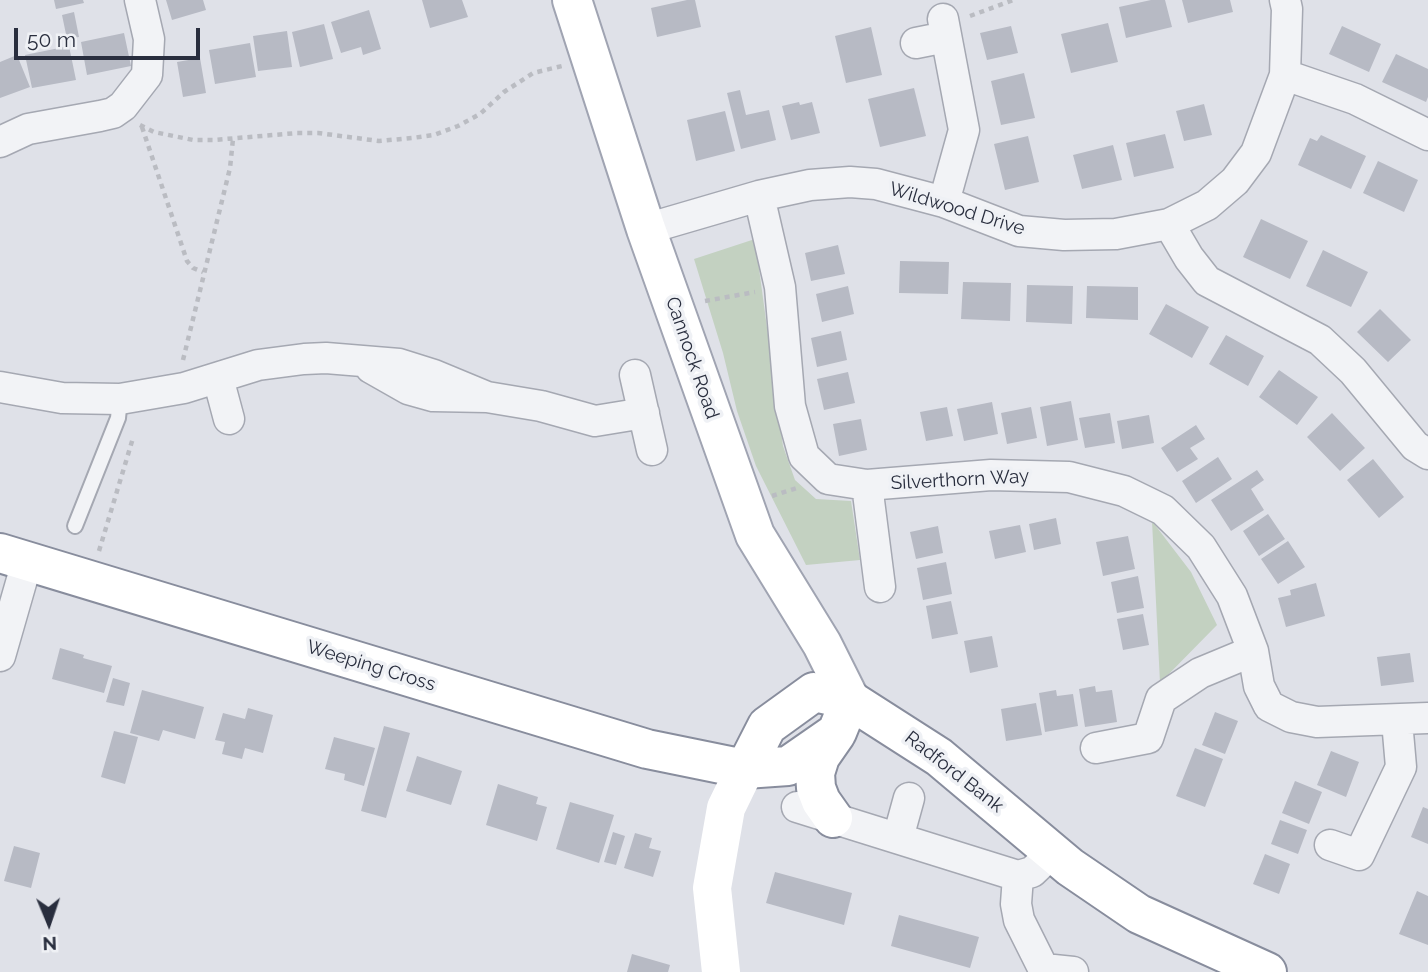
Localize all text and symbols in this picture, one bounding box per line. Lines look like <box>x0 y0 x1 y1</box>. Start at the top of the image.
scale bar <box>18 14 203 58</box>
text: 50 m <box>27 27 76 52</box>
street label: Wildwood Drive <box>886 178 1028 240</box>
street label: Cannock Road <box>660 294 724 422</box>
street label: Silverthorn Way <box>890 465 1030 495</box>
street label: Weeping Cross <box>304 636 438 696</box>
street label: Radford Bank <box>900 726 1008 818</box>
north arrow <box>14 888 84 958</box>
text: N <box>42 933 57 955</box>

